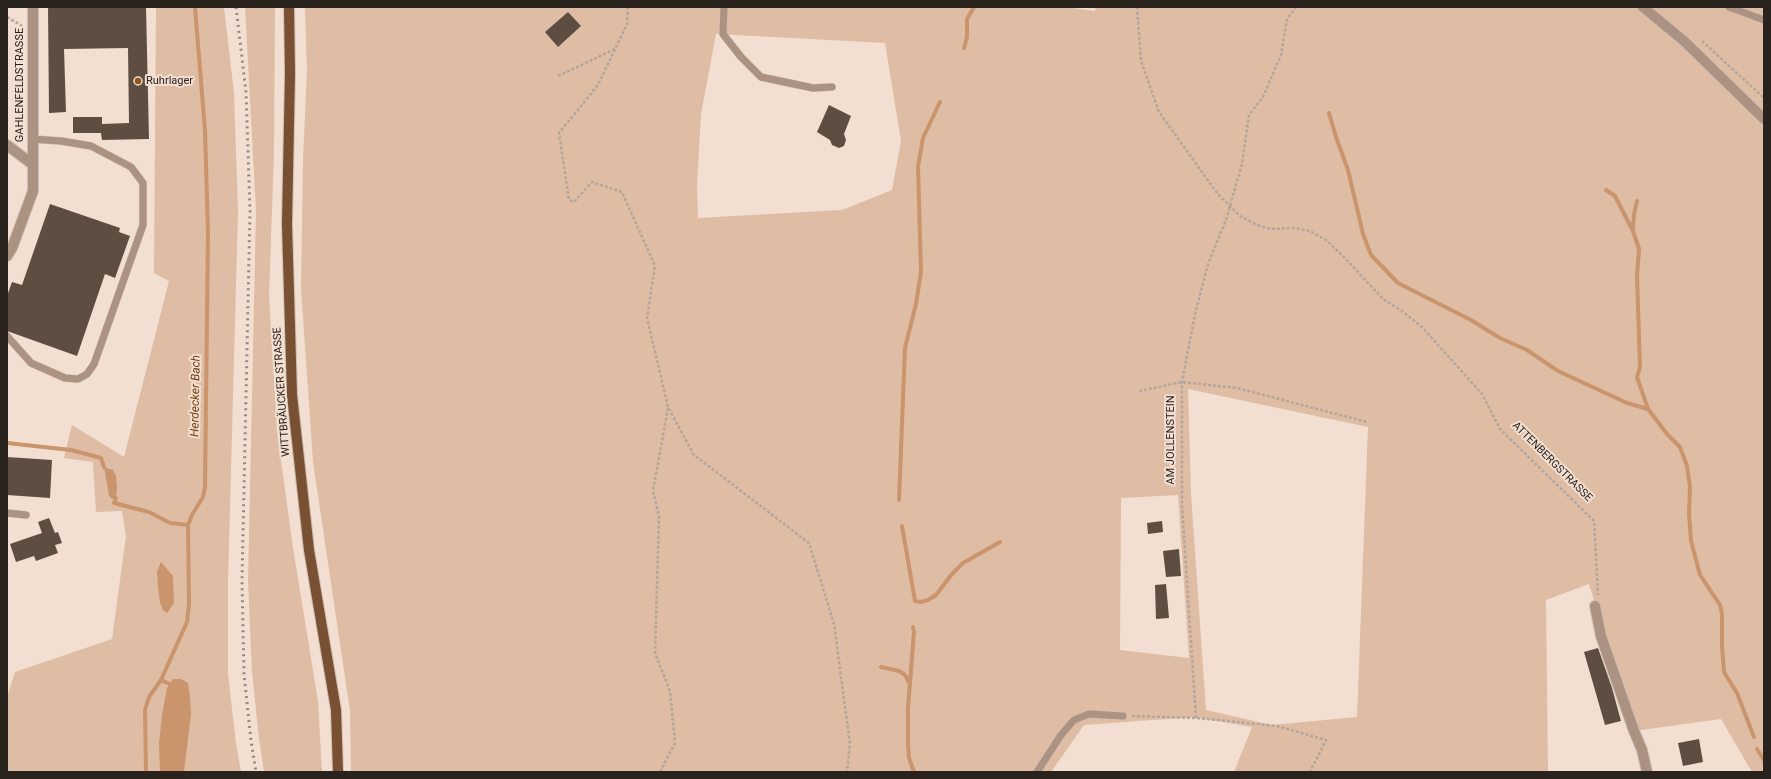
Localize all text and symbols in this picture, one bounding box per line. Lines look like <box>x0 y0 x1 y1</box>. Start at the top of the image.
street label: GAHLENFELDSTRASSE <box>13 28 27 142</box>
place label: Ruhrlager <box>146 74 193 88</box>
marker: Ruhrlager <box>133 76 143 86</box>
street label: WITTBRÄUCKER STRASSE <box>271 327 293 457</box>
water label: Herdecker Bach <box>188 355 204 437</box>
street label: AM JOLLENSTEIN <box>1164 395 1178 485</box>
street label: ATTENBERGSTRASSE <box>1509 419 1595 505</box>

